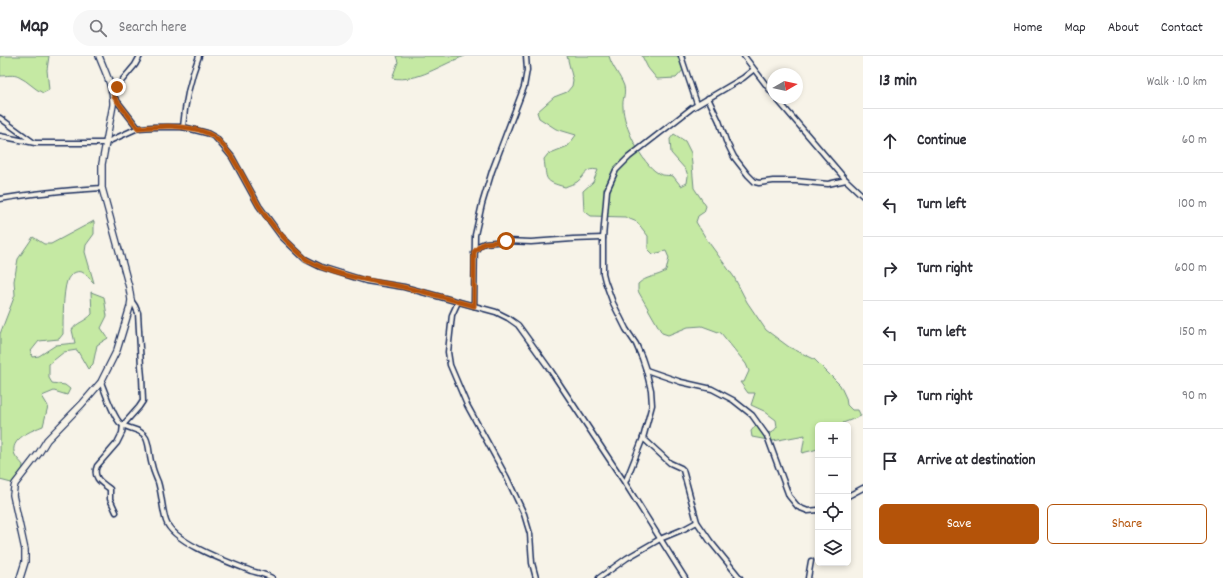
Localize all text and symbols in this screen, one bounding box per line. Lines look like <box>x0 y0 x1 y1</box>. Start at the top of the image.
search box <box>73 10 353 46</box>
text: Map <box>20 14 49 41</box>
icon: search <box>87 17 109 39</box>
text: Search here <box>119 17 187 39</box>
text: Home <box>1013 18 1042 38</box>
text: Map <box>1064 18 1086 38</box>
text: About <box>1108 18 1139 38</box>
text: Contact <box>1161 18 1203 38</box>
north arrow <box>767 68 803 104</box>
text: 13 min <box>879 70 917 94</box>
text: Walk · 1.0 km <box>1147 73 1207 92</box>
route end <box>108 78 126 96</box>
icon: ahead <box>879 130 901 152</box>
text: Continue <box>917 130 966 152</box>
text: 60 m <box>1182 131 1207 150</box>
icon: left <box>879 194 901 216</box>
text: Turn left <box>917 194 966 216</box>
text: 100 m <box>1178 195 1207 214</box>
route start <box>497 232 515 250</box>
icon: right <box>879 258 901 280</box>
text: Turn right <box>917 258 973 280</box>
text: 600 m <box>1175 259 1207 278</box>
icon: left <box>879 322 901 344</box>
text: Turn left <box>917 322 966 344</box>
text: 150 m <box>1179 323 1207 342</box>
icon: right <box>879 386 901 408</box>
text: Turn right <box>917 386 973 408</box>
text: 90 m <box>1182 387 1207 406</box>
map controls <box>815 422 851 566</box>
button: + <box>815 422 851 458</box>
icon: arrive <box>879 450 901 472</box>
text: Arrive at destination <box>917 450 1035 472</box>
button: − <box>815 458 851 494</box>
button: locate <box>815 494 851 530</box>
button: Save <box>879 504 1039 544</box>
button: Share <box>1047 504 1207 544</box>
button: layers <box>815 530 851 566</box>

